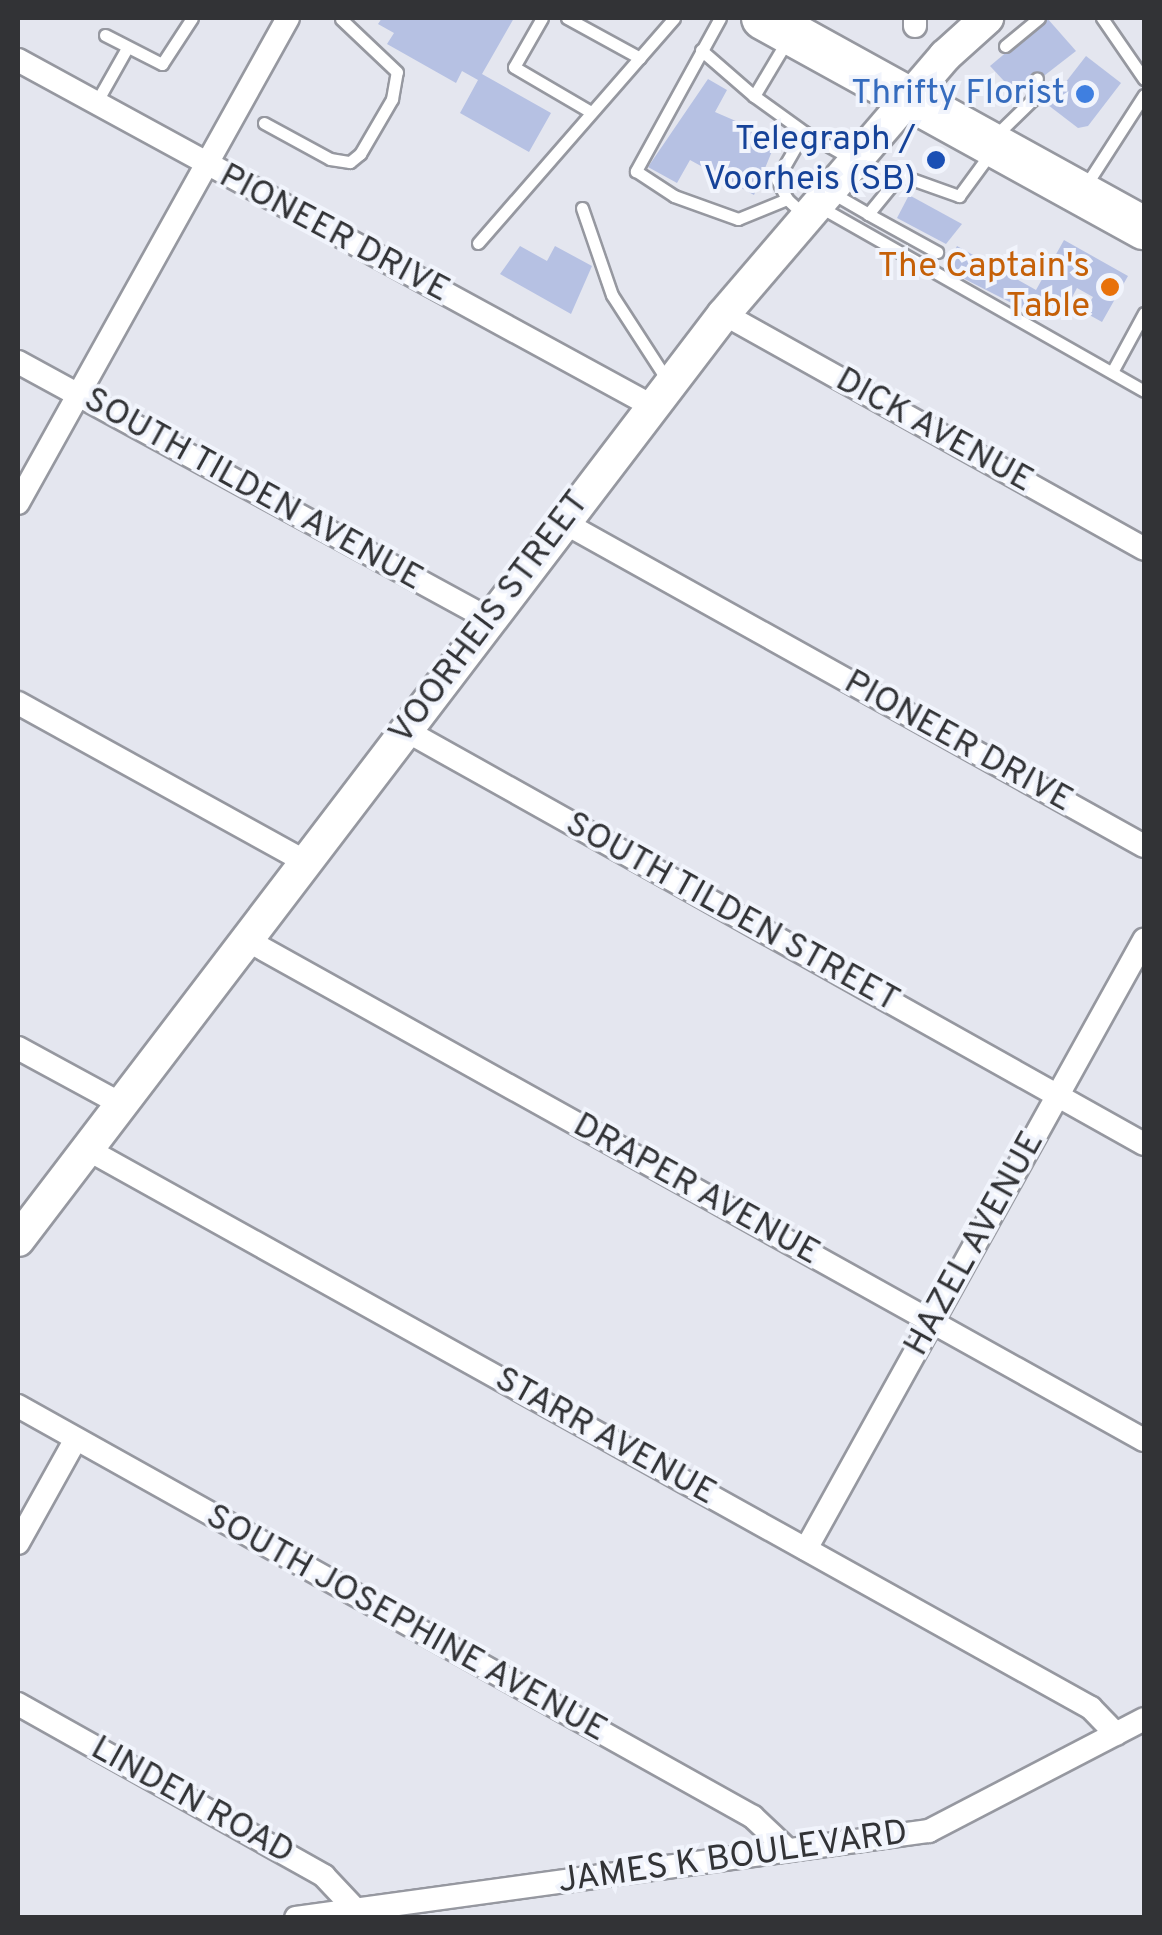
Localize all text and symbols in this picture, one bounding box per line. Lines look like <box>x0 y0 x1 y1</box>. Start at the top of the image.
place label: Thrifty Florist <box>851 73 1065 115</box>
marker: Thrifty Florist <box>1074 83 1096 105</box>
place label: Telegraph / Voorheis (SB) <box>703 119 916 201</box>
marker: Telegraph / Voorheis (SB) <box>925 149 947 171</box>
street label: PIONEER DRIVE <box>212 156 456 312</box>
place label: The Captain's Table <box>878 246 1090 328</box>
marker: The Captain's Table <box>1099 276 1121 298</box>
street label: DICK AVENUE <box>827 359 1041 503</box>
street label: SOUTH TILDEN AVENUE <box>75 379 431 601</box>
street label: VOORHEIS STREET <box>381 483 599 753</box>
street label: PIONEER DRIVE <box>836 662 1080 822</box>
street label: SOUTH TILDEN STREET <box>557 803 907 1023</box>
street label: DRAPER AVENUE <box>565 1105 827 1275</box>
street label: HAZEL AVENUE <box>896 1124 1054 1364</box>
street label: STARR AVENUE <box>486 1359 724 1515</box>
street label: SOUTH JOSEPHINE AVENUE <box>198 1496 614 1752</box>
street label: LINDEN ROAD <box>83 1728 301 1874</box>
street label: JAMES K BOULEVARD <box>556 1813 910 1903</box>

